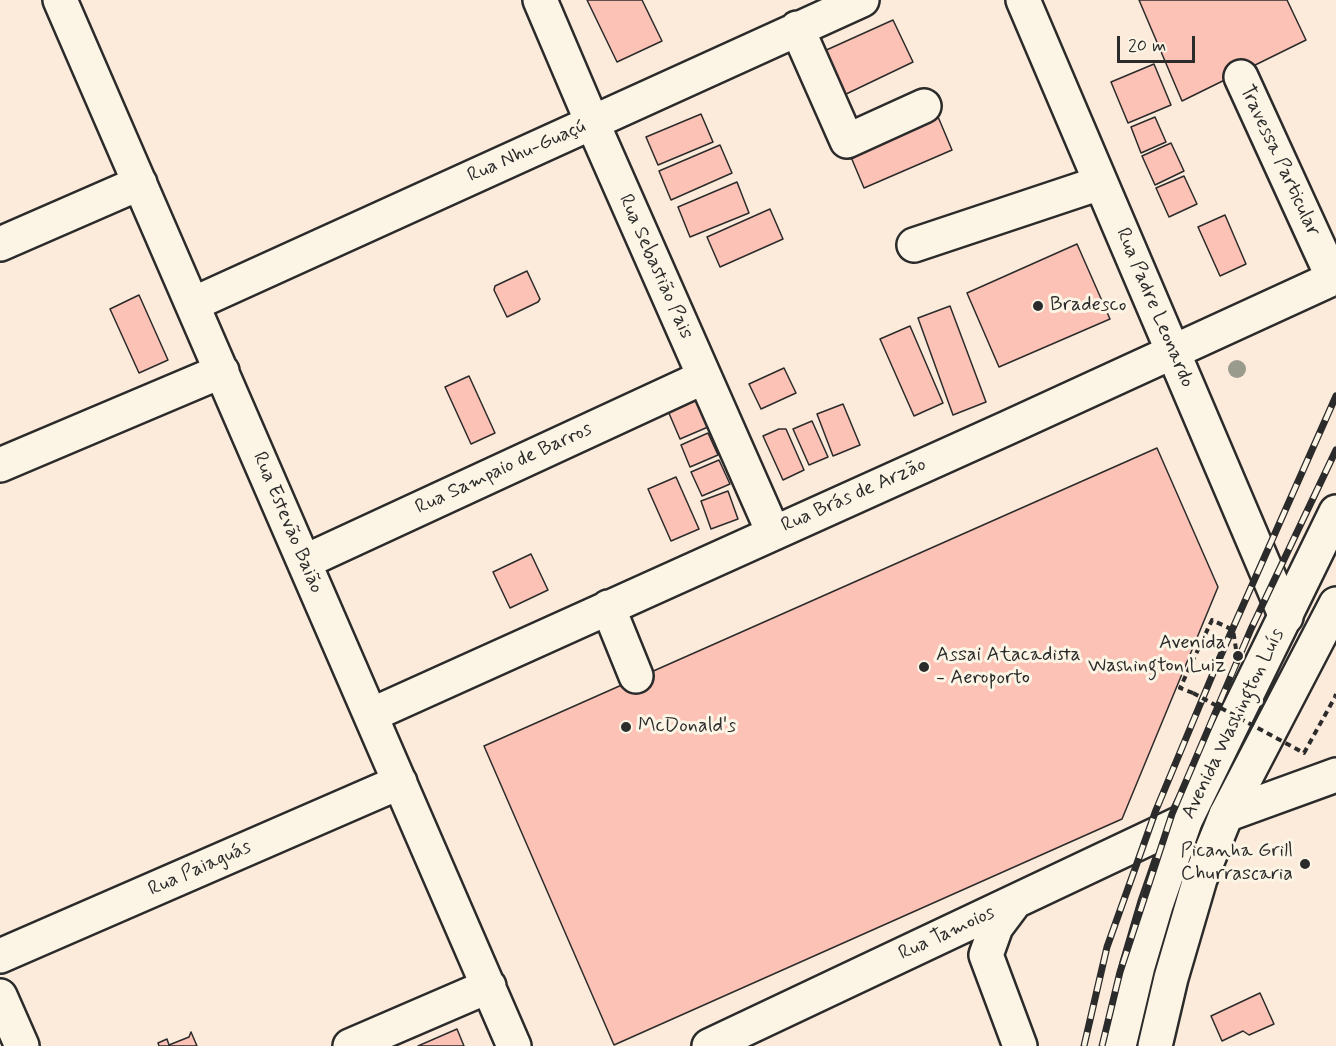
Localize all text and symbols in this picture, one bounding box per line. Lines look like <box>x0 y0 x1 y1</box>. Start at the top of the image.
scale bar <box>1120 24 1198 62</box>
text: 20 m <box>1128 34 1166 58</box>
street label: Travessa Particular <box>1233 82 1325 240</box>
street label: Rua Nhu-Guaçú <box>464 115 590 189</box>
street label: Rua Sebastião Pais <box>612 191 698 343</box>
street label: Rua Padre Leonardo <box>1110 225 1198 391</box>
place label: Bradesco <box>1050 294 1126 318</box>
marker: Bradesco <box>1031 299 1045 313</box>
street label: Rua Sampaio de Barros <box>412 418 596 520</box>
street label: Rua Estevão Baião <box>246 449 328 597</box>
street label: Rua Brás de Arzão <box>778 453 930 539</box>
street label: Avenida Washington Luís <box>1177 625 1291 823</box>
place label: Avenida Washington Luiz <box>1088 632 1226 679</box>
place label: Assai Atacadista - Aeroporto <box>936 644 1081 691</box>
marker: Avenida Washington Luiz <box>1231 649 1245 663</box>
marker: Assai Atacadista - Aeroporto <box>917 660 931 674</box>
place label: McDonald's <box>638 715 736 739</box>
marker: McDonald's <box>619 720 633 734</box>
street label: Rua Paiaguás <box>145 836 255 902</box>
place label: Picanha Grill Churrascaria <box>1180 840 1293 887</box>
marker: Picanha Grill Churrascaria <box>1298 857 1312 871</box>
street label: Rua Tamoios <box>895 901 999 967</box>

